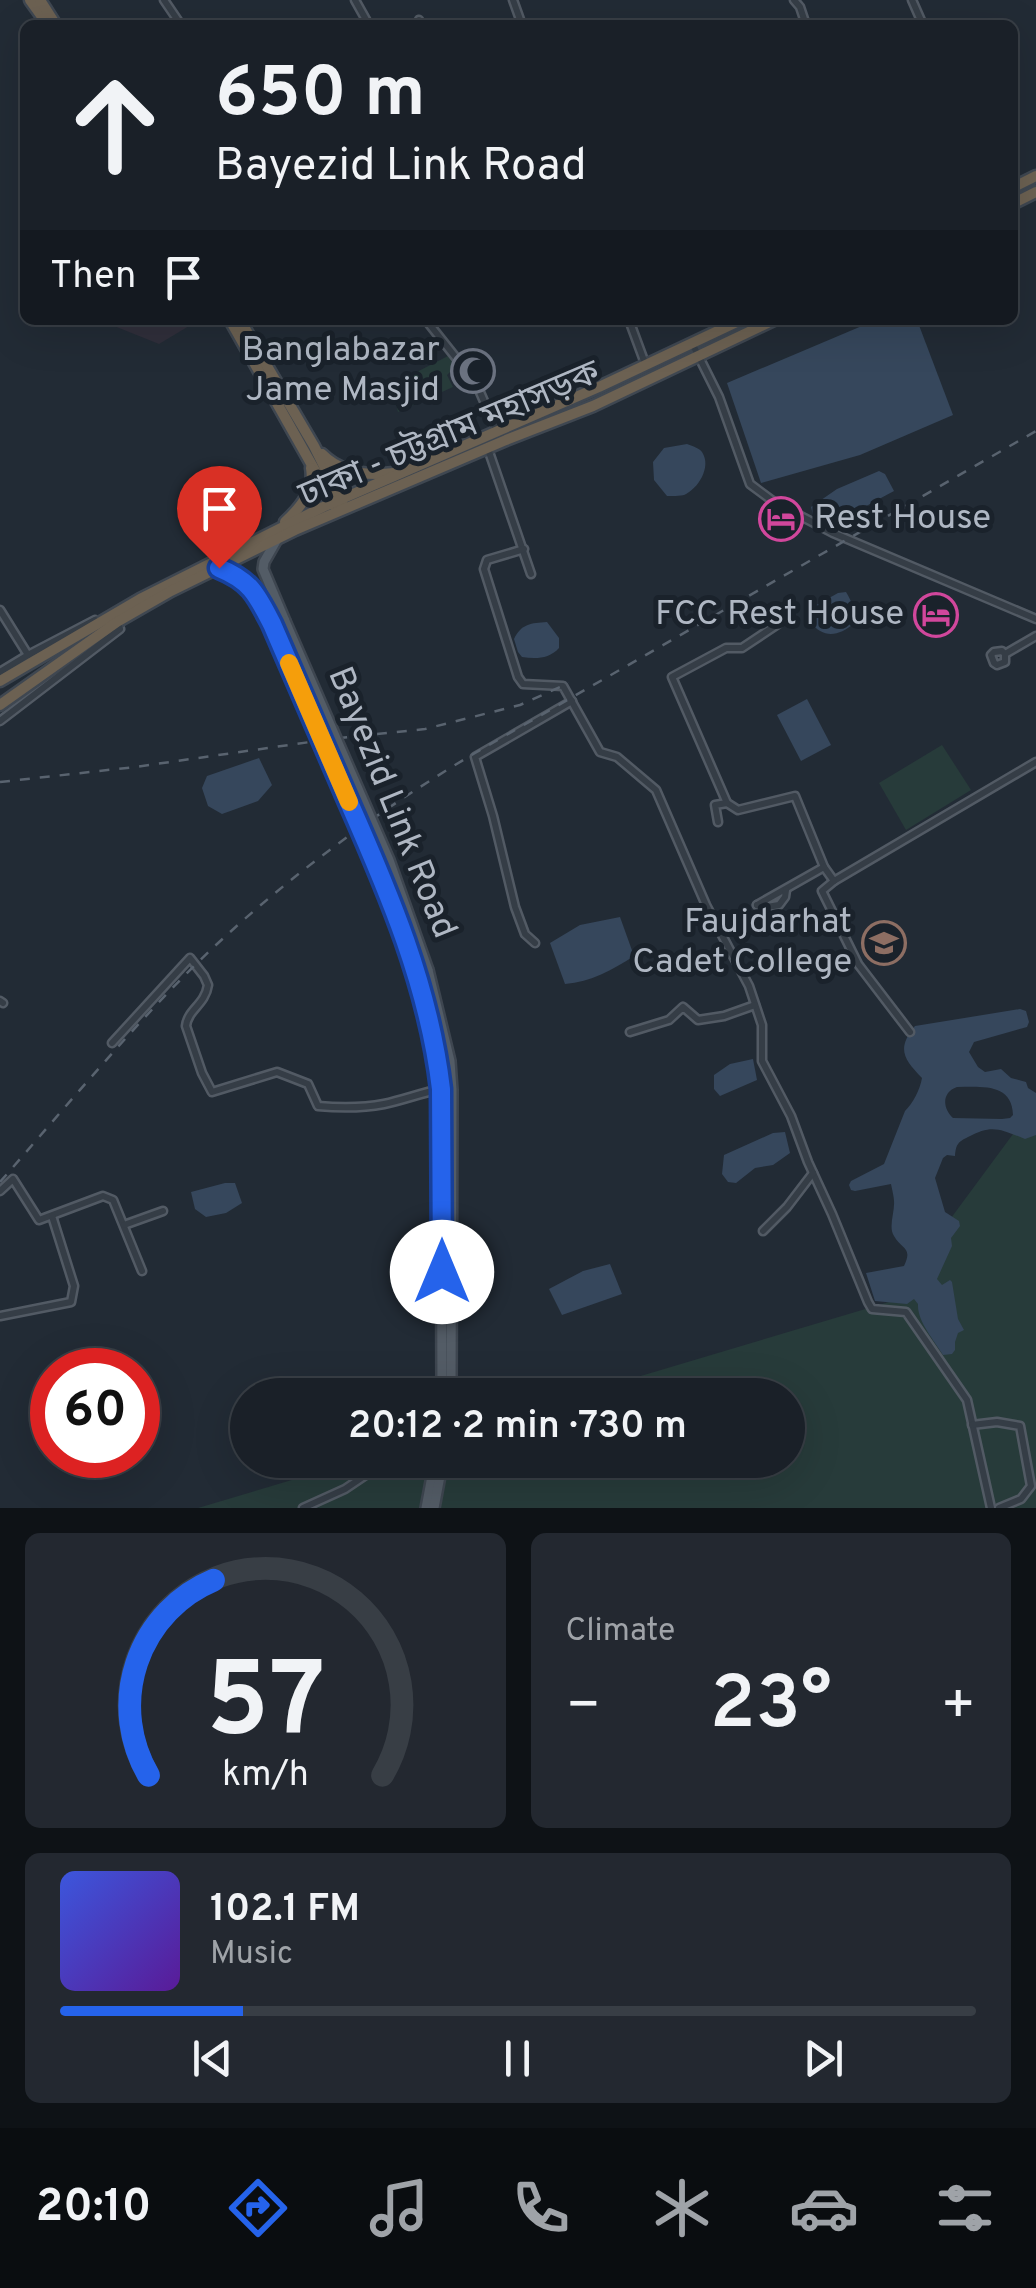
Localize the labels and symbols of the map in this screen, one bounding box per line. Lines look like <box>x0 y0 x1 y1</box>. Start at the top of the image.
place label: Banglabazar Jame Masjid <box>242 329 440 413</box>
mosque icon: Banglabazar Jame Masjid <box>450 348 496 394</box>
street label: ঢাকা - চট্টগ্রাম মহাসড়ক <box>292 351 608 519</box>
pin <box>177 466 262 569</box>
hotel icon: Rest House <box>758 496 804 542</box>
place label: Rest House <box>814 497 991 541</box>
hotel icon: FCC Rest House <box>913 592 959 638</box>
place label: FCC Rest House <box>655 593 904 637</box>
street label: Bayezid Link Road <box>316 661 466 945</box>
place label: Faujdarhat Cadet College <box>632 901 852 985</box>
school or university icon: Faujdarhat Cadet College <box>861 920 907 966</box>
position arrow <box>390 1220 494 1324</box>
speed limit sign: 60 <box>30 1348 160 1478</box>

